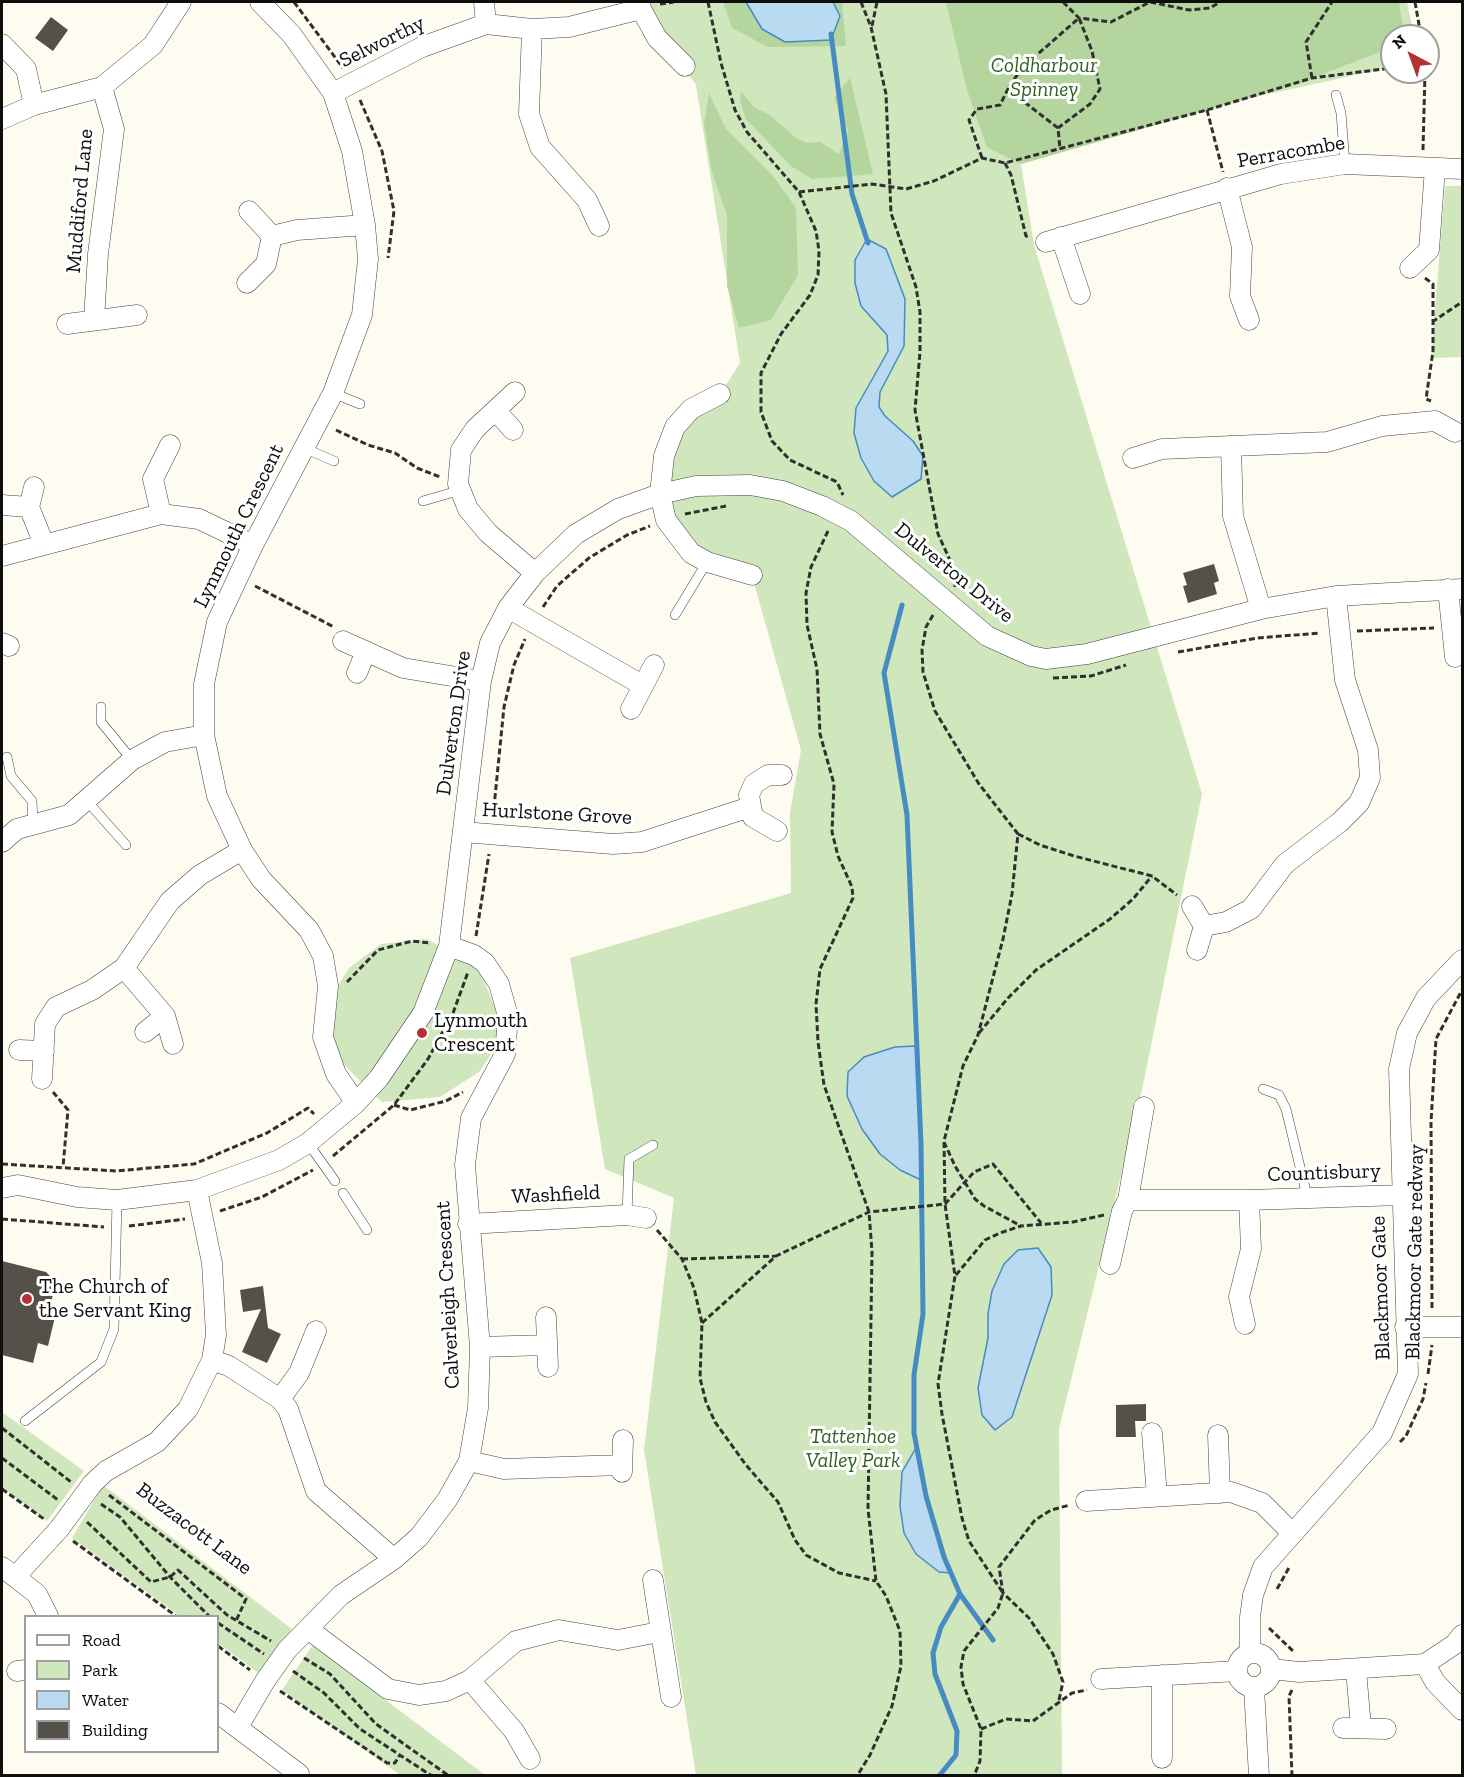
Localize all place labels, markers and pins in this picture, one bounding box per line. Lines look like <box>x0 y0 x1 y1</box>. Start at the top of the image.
place label: Lynmouth Crescent <box>434 1008 528 1058</box>
marker: Lynmouth Crescent <box>415 1026 429 1040</box>
place label: The Church of the Servant King <box>39 1274 191 1324</box>
marker: The Church of the Servant King <box>20 1292 34 1306</box>

